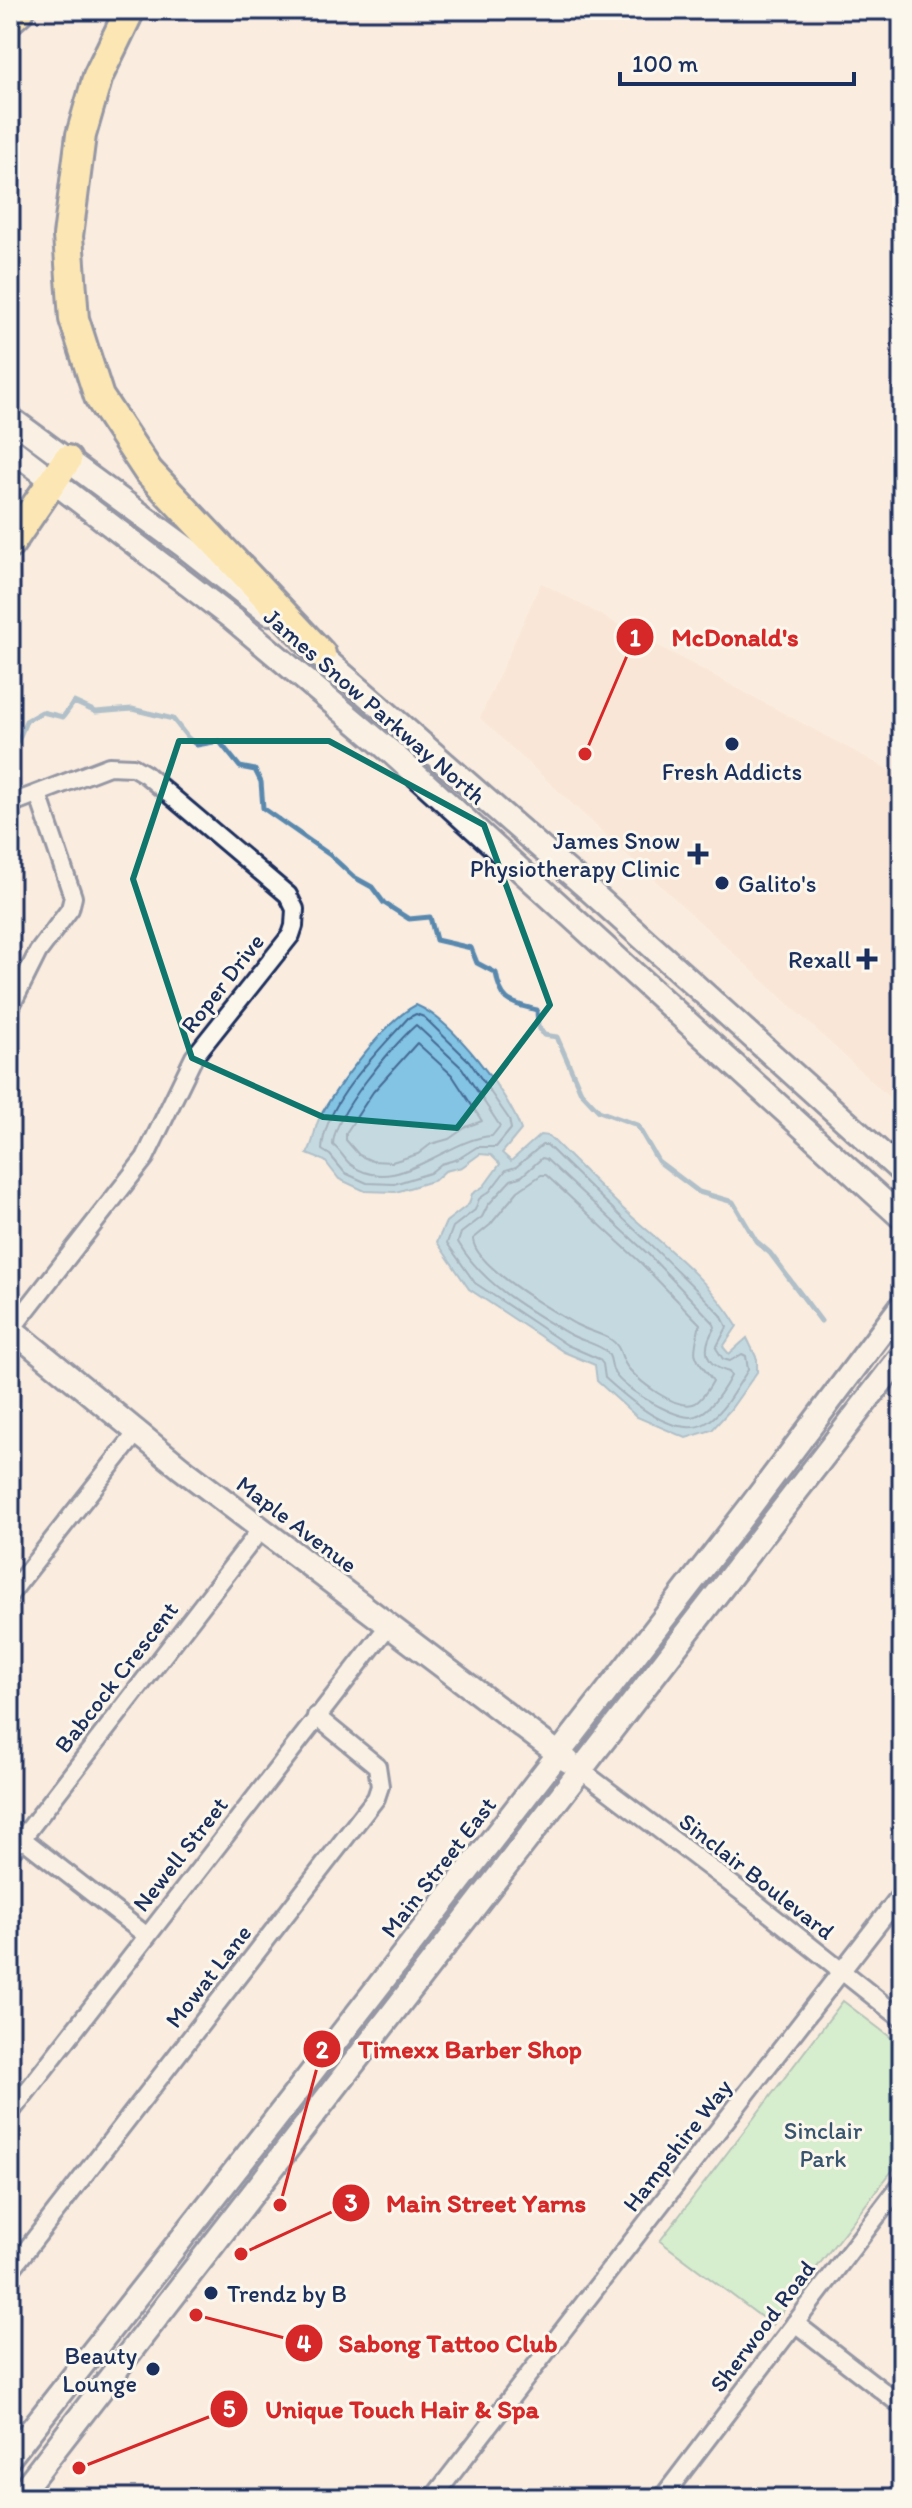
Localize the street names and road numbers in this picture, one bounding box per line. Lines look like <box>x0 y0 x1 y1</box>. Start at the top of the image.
street label: James Snow Parkway North <box>258 602 492 810</box>
street label: Roper Drive <box>174 927 270 1039</box>
street label: Maple Avenue <box>231 1469 363 1579</box>
street label: Babcock Crescent <box>48 1596 184 1758</box>
street label: Newell Street <box>126 1791 234 1917</box>
street label: Main Street East <box>374 1791 502 1943</box>
street label: Sinclair Boulevard <box>674 1806 841 1946</box>
street label: Mowat Lane <box>159 1918 257 2034</box>
street label: Hampshire Way <box>616 2072 738 2217</box>
street label: Sherwood Road <box>703 2254 821 2398</box>

